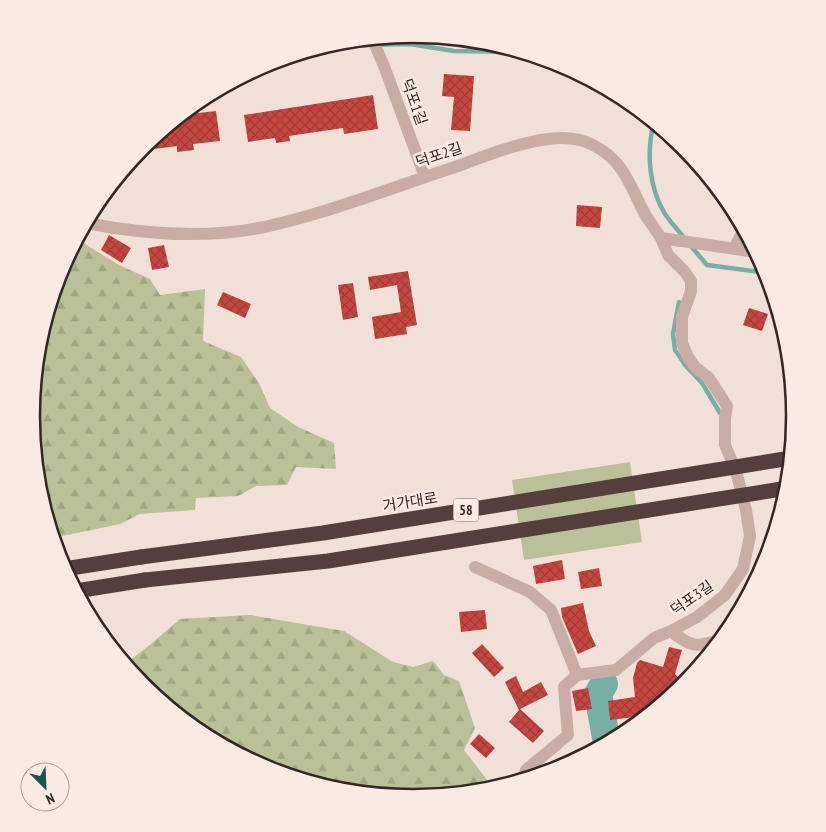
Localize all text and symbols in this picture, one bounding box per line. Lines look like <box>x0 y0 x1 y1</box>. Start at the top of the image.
street label: 덕포1길 <box>397 76 432 128</box>
street label: 덕포2길 <box>413 138 465 171</box>
street label: 거가대로 <box>381 488 439 515</box>
road number: 58 <box>454 498 478 522</box>
street label: 덕포3길 <box>667 576 717 619</box>
north arrow <box>20 762 70 812</box>
text: N <box>43 789 57 809</box>

